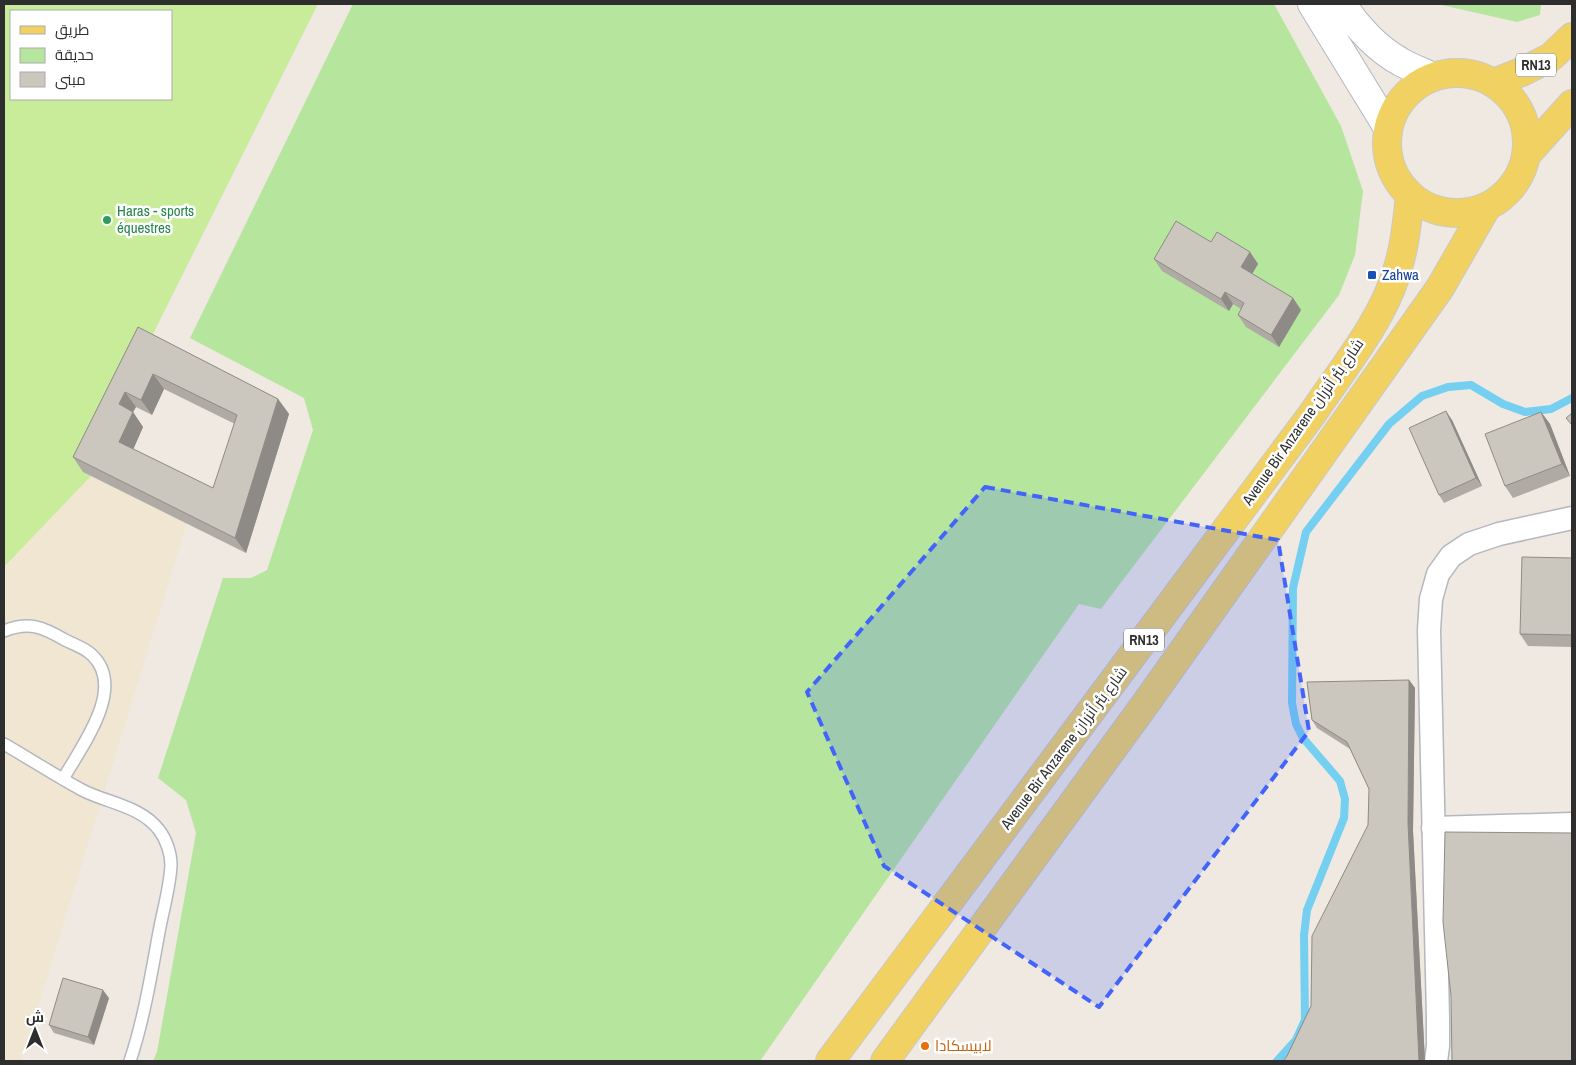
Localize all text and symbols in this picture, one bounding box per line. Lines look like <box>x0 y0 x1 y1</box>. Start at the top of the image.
legend <box>10 10 172 100</box>
text: طريق <box>55 19 89 40</box>
text: حديقة <box>55 44 94 65</box>
road number: RN13 <box>1516 54 1556 76</box>
text: مبنى <box>55 69 86 90</box>
place label: Haras - sports équestres <box>117 200 194 238</box>
marker: Haras - sports équestres <box>101 214 113 226</box>
place label: Zahwa <box>1382 264 1419 285</box>
marker: Zahwa <box>1366 269 1378 281</box>
street label: Avenue Bir Anzarene شارع بئر أنزران <box>1236 334 1369 511</box>
road number: RN13 <box>1124 628 1164 652</box>
street label: Avenue Bir Anzarene شارع بئر أنزران <box>995 662 1133 835</box>
north arrow <box>10 1005 60 1055</box>
text: ش <box>26 1008 44 1026</box>
place label: لابيسكادا <box>935 1035 992 1056</box>
marker: لابيسكادا <box>919 1040 931 1052</box>

